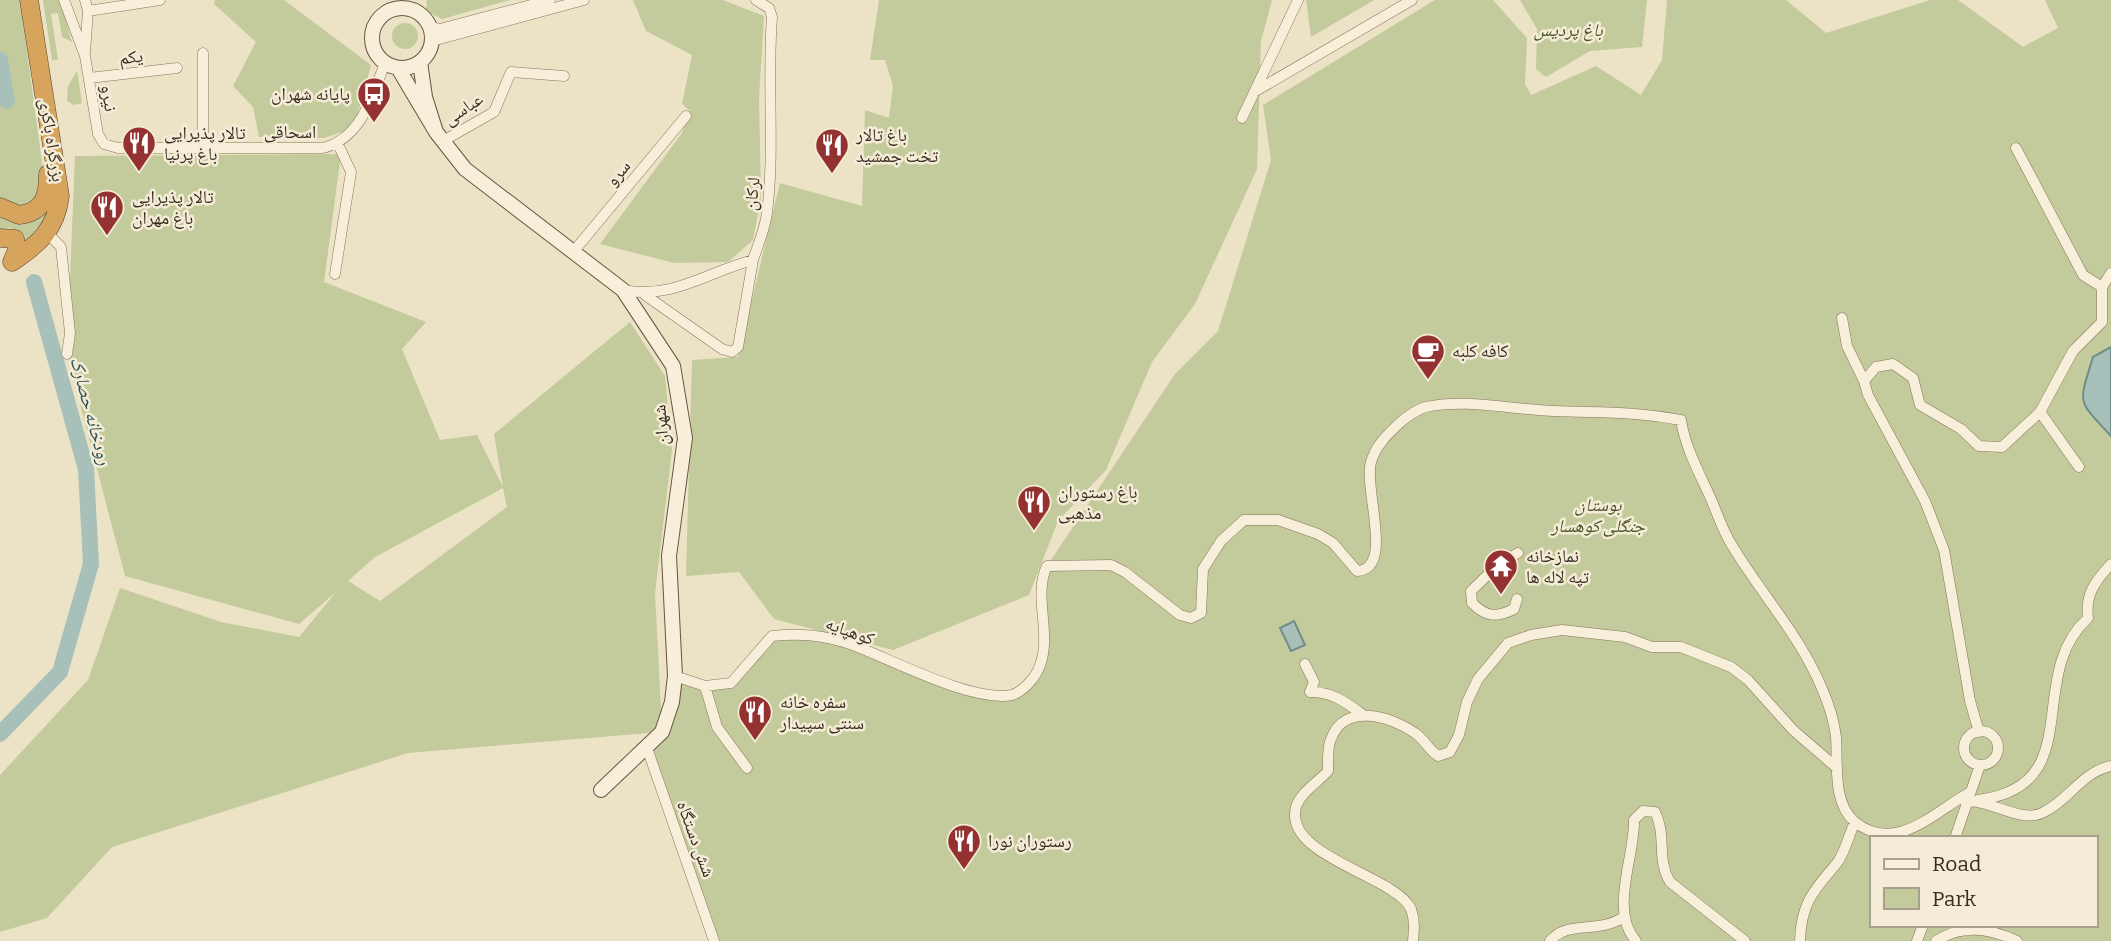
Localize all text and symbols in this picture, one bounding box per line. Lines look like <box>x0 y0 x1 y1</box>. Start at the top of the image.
park label: باغ پردیس <box>1533 19 1604 42</box>
street label: یکم <box>118 45 144 70</box>
bus stop icon: پایانه شهران <box>355 75 393 124</box>
street label: نیرو <box>96 83 122 113</box>
place label: پایانه شهران <box>271 83 350 105</box>
street label: عباسی <box>439 88 487 130</box>
street label: بزرگراه باکری <box>35 97 69 184</box>
street label: اسحاقی <box>264 121 316 143</box>
place label: تالار پذیرایی باغ پرنیا <box>164 122 246 165</box>
restaurant icon: تالار پذیرایی باغ پرنیا <box>120 124 158 173</box>
place label: باغ تالار تخت جمشید <box>855 124 938 167</box>
restaurant icon: باغ تالار تخت جمشید <box>813 126 851 175</box>
street label: سرو <box>601 155 635 191</box>
street label: لرکان <box>739 176 765 212</box>
place label: تالار پذیرایی باغ مهران <box>132 186 214 229</box>
restaurant icon: تالار پذیرایی باغ مهران <box>88 188 126 237</box>
cafe icon: کافه کلبه <box>1409 332 1447 381</box>
place label: کافه کلبه <box>1452 340 1509 362</box>
water label: رودخانه حصارک <box>66 354 116 468</box>
street label: شهران <box>648 404 674 446</box>
place label: باغ رستوران مذهبی <box>1058 481 1138 524</box>
restaurant icon: باغ رستوران مذهبی <box>1015 483 1053 532</box>
park label: بوستان جنگلی کوهسار <box>1549 494 1645 537</box>
place label: نمازخانه تپه لاله ها <box>1526 545 1589 588</box>
temple icon: نمازخانه تپه لاله ها <box>1482 547 1520 596</box>
street label: کوهپایه <box>823 612 878 650</box>
place label: سفره خانه سنتی سپیدار <box>779 691 864 734</box>
restaurant icon: سفره خانه سنتی سپیدار <box>736 693 774 742</box>
street label: شش دستگاه <box>672 798 720 880</box>
restaurant icon: رستوران نورا <box>945 822 983 871</box>
place label: رستوران نورا <box>988 830 1072 852</box>
legend <box>1870 836 2097 927</box>
text: Road <box>1932 851 1981 877</box>
text: Park <box>1932 886 1976 912</box>

